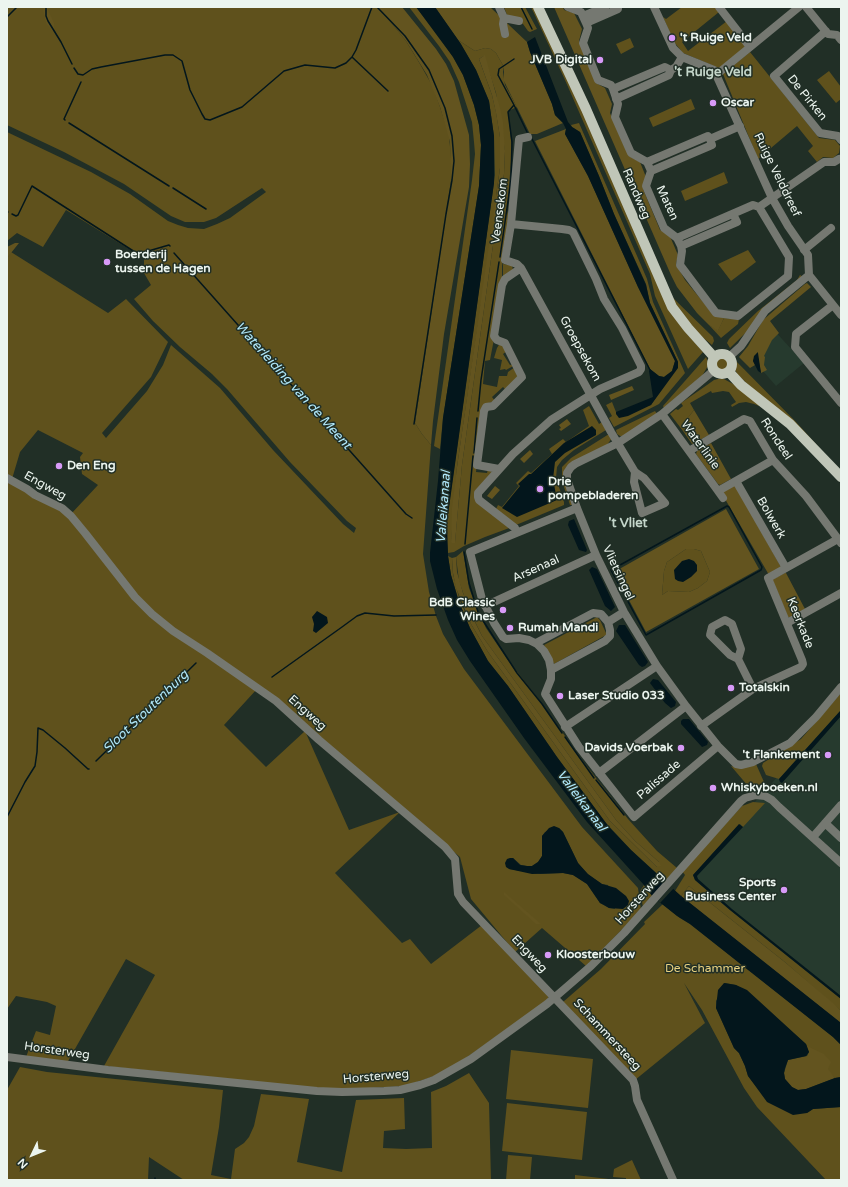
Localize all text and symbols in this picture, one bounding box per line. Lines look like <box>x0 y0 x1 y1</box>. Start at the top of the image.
place label: 't Ruige Veld <box>680 31 752 45</box>
marker: 't Ruige Veld <box>667 33 677 43</box>
place label: JVB Digital <box>530 53 592 67</box>
marker: JVB Digital <box>595 55 605 65</box>
district label: 't Ruige Veld <box>674 65 752 81</box>
street label: De Pirken <box>784 72 830 124</box>
place label: Oscar <box>721 96 754 110</box>
marker: Oscar <box>708 98 718 108</box>
street label: Ruige Velddreef <box>750 131 804 219</box>
street label: Randweg <box>619 166 653 222</box>
street label: Veensekom <box>489 177 511 245</box>
street label: Maten <box>653 183 681 223</box>
place label: Boerderij tussen de Hagen <box>115 248 211 276</box>
marker: Boerderij tussen de Hagen <box>102 257 112 267</box>
street label: Groepsekom <box>556 314 604 384</box>
water label: Waterleiding van de Meent <box>232 319 354 453</box>
street label: Rondeel <box>757 415 795 463</box>
street label: Waterlinie <box>677 418 723 472</box>
place label: Den Eng <box>67 459 115 473</box>
marker: Den Eng <box>54 461 64 471</box>
street label: Engweg <box>21 468 69 504</box>
water label: Valleikanaal <box>434 470 454 544</box>
place label: Drie pompebladeren <box>548 475 638 503</box>
marker: Drie pompebladeren <box>535 484 545 494</box>
street label: Bolwerk <box>753 495 789 541</box>
district label: 't Vliet <box>609 516 647 532</box>
street label: Vlietsingel <box>599 543 637 603</box>
street label: Arsenaal <box>510 552 562 586</box>
street label: Keerkade <box>783 595 817 651</box>
place label: BdB Classic Wines <box>429 596 495 624</box>
marker: BdB Classic Wines <box>498 605 508 615</box>
place label: Rumah Mandi <box>518 621 598 635</box>
marker: Rumah Mandi <box>505 623 515 633</box>
water label: Sloot Stoutenburg <box>100 667 192 757</box>
place label: Totalskin <box>739 681 790 695</box>
marker: Totalskin <box>726 683 736 693</box>
place label: Laser Studio 033 <box>568 689 665 703</box>
marker: Laser Studio 033 <box>555 691 565 701</box>
street label: Engweg <box>285 692 329 734</box>
place label: Davids Voerbak <box>584 741 673 755</box>
marker: Davids Voerbak <box>676 743 686 753</box>
place label: 't Flankement <box>743 748 820 762</box>
marker: 't Flankement <box>823 750 833 760</box>
street label: Palissade <box>634 757 684 803</box>
water label: Valleikanaal <box>553 767 609 835</box>
place label: Whiskyboeken.nl <box>721 781 818 795</box>
marker: Whiskyboeken.nl <box>708 783 718 793</box>
street label: Horsterweg <box>613 869 667 927</box>
place label: Sports Business Center <box>685 876 776 904</box>
marker: Sports Business Center <box>779 885 789 895</box>
street label: Engweg <box>508 932 550 976</box>
place label: Kloosterbouw <box>556 948 635 962</box>
marker: Kloosterbouw <box>543 950 553 960</box>
park label: De Schammer <box>665 962 745 976</box>
street label: Schammersteeg <box>570 996 644 1074</box>
street label: Horsterweg <box>23 1039 91 1063</box>
street label: Horsterweg <box>342 1067 410 1087</box>
north arrow <box>12 1135 52 1175</box>
text: N <box>15 1156 31 1171</box>

